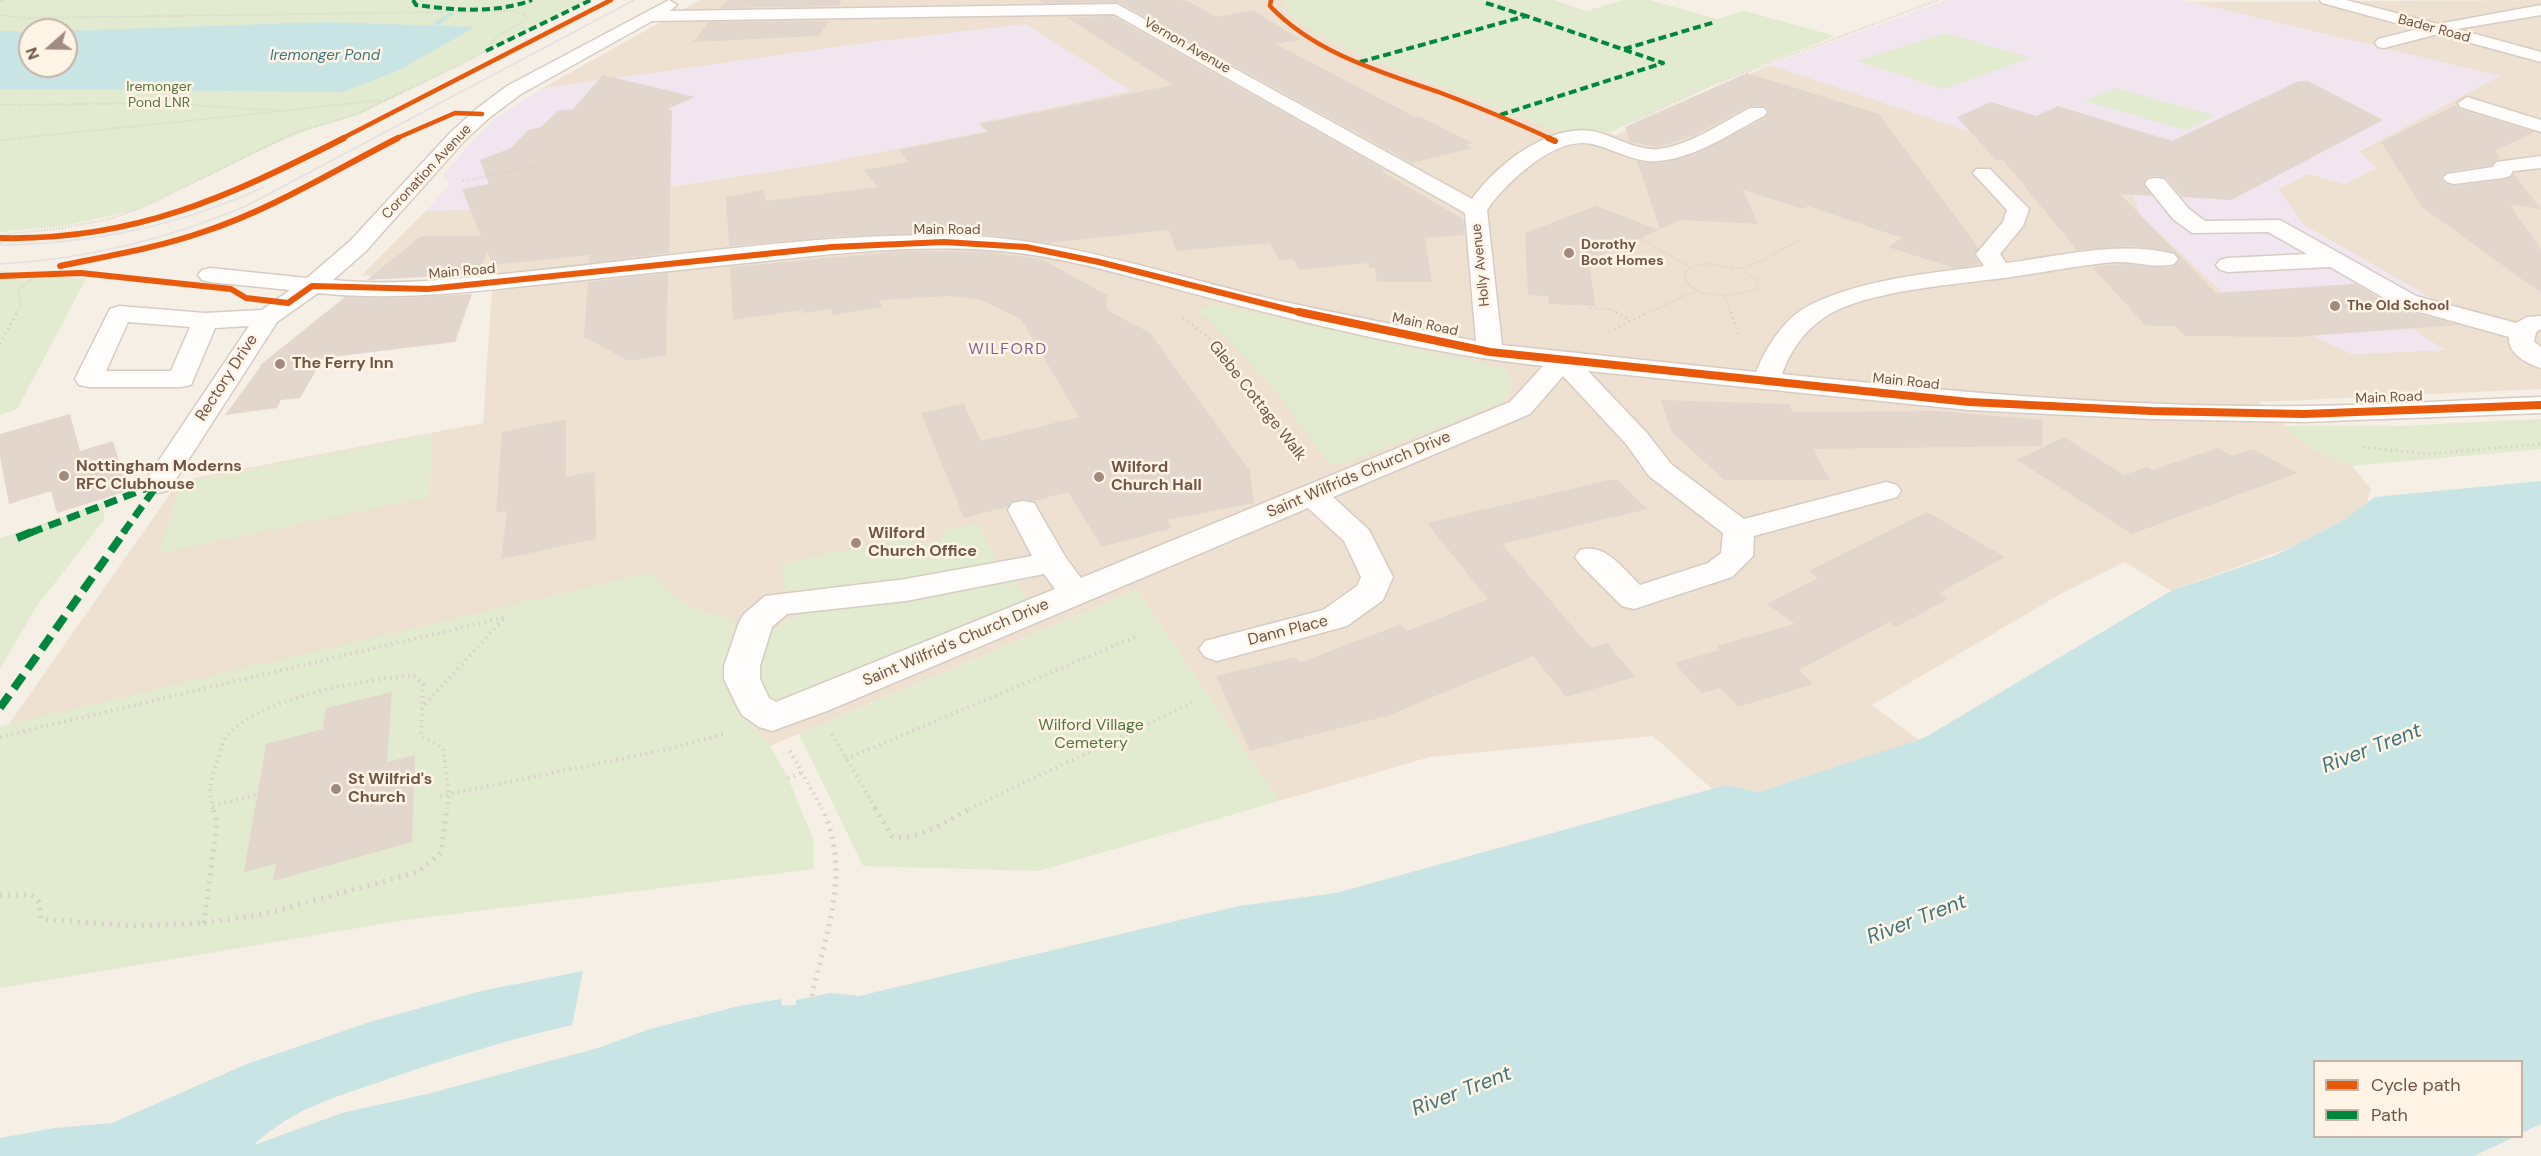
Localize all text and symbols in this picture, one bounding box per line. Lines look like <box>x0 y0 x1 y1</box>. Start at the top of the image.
street label: Bader Road <box>2396 11 2472 47</box>
street label: Vernon Avenue <box>1141 14 1233 78</box>
north arrow <box>18 18 78 78</box>
text: N <box>21 45 44 63</box>
water label: Iremonger Pond <box>270 47 380 65</box>
park label: Iremonger Pond LNR <box>126 79 192 112</box>
street label: Coronation Avenue <box>379 121 475 223</box>
street label: Main Road <box>913 222 981 238</box>
street label: Holly Avenue <box>1468 223 1494 307</box>
place label: Dorothy Boot Homes <box>1581 237 1664 270</box>
marker: Dorothy Boot Homes <box>1562 246 1576 260</box>
street label: Main Road <box>428 261 496 283</box>
place label: The Old School <box>2347 298 2449 314</box>
marker: The Old School <box>2328 299 2342 313</box>
street label: Main Road <box>1390 310 1460 340</box>
street label: Rectory Drive <box>192 331 262 425</box>
street label: Glebe Cottage Walk <box>1204 337 1310 465</box>
district label: WILFORD <box>968 340 1048 360</box>
place label: The Ferry Inn <box>292 354 394 374</box>
marker: The Ferry Inn <box>273 357 287 371</box>
street label: Main Road <box>1872 370 1940 394</box>
street label: Main Road <box>2355 388 2423 408</box>
street label: Saint Wilfrids Church Drive <box>1264 427 1454 523</box>
place label: Nottingham Moderns RFC Clubhouse <box>76 457 242 495</box>
place label: Wilford Church Hall <box>1111 458 1202 496</box>
marker: Nottingham Moderns RFC Clubhouse <box>57 469 71 483</box>
marker: Wilford Church Hall <box>1092 470 1106 484</box>
place label: Wilford Church Office <box>868 524 977 562</box>
marker: Wilford Church Office <box>849 536 863 550</box>
street label: Saint Wilfrid's Church Drive <box>860 595 1052 691</box>
street label: Dann Place <box>1246 612 1330 650</box>
park label: Wilford Village Cemetery <box>1038 716 1144 754</box>
water label: River Trent <box>2319 718 2425 780</box>
place label: St Wilfrid's Church <box>348 770 432 808</box>
marker: St Wilfrid's Church <box>329 782 343 796</box>
water label: River Trent <box>1864 889 1970 951</box>
legend <box>2313 1060 2523 1138</box>
water label: River Trent <box>1409 1061 1515 1123</box>
text: Cycle path <box>2371 1073 2461 1097</box>
text: Path <box>2371 1103 2408 1127</box>

